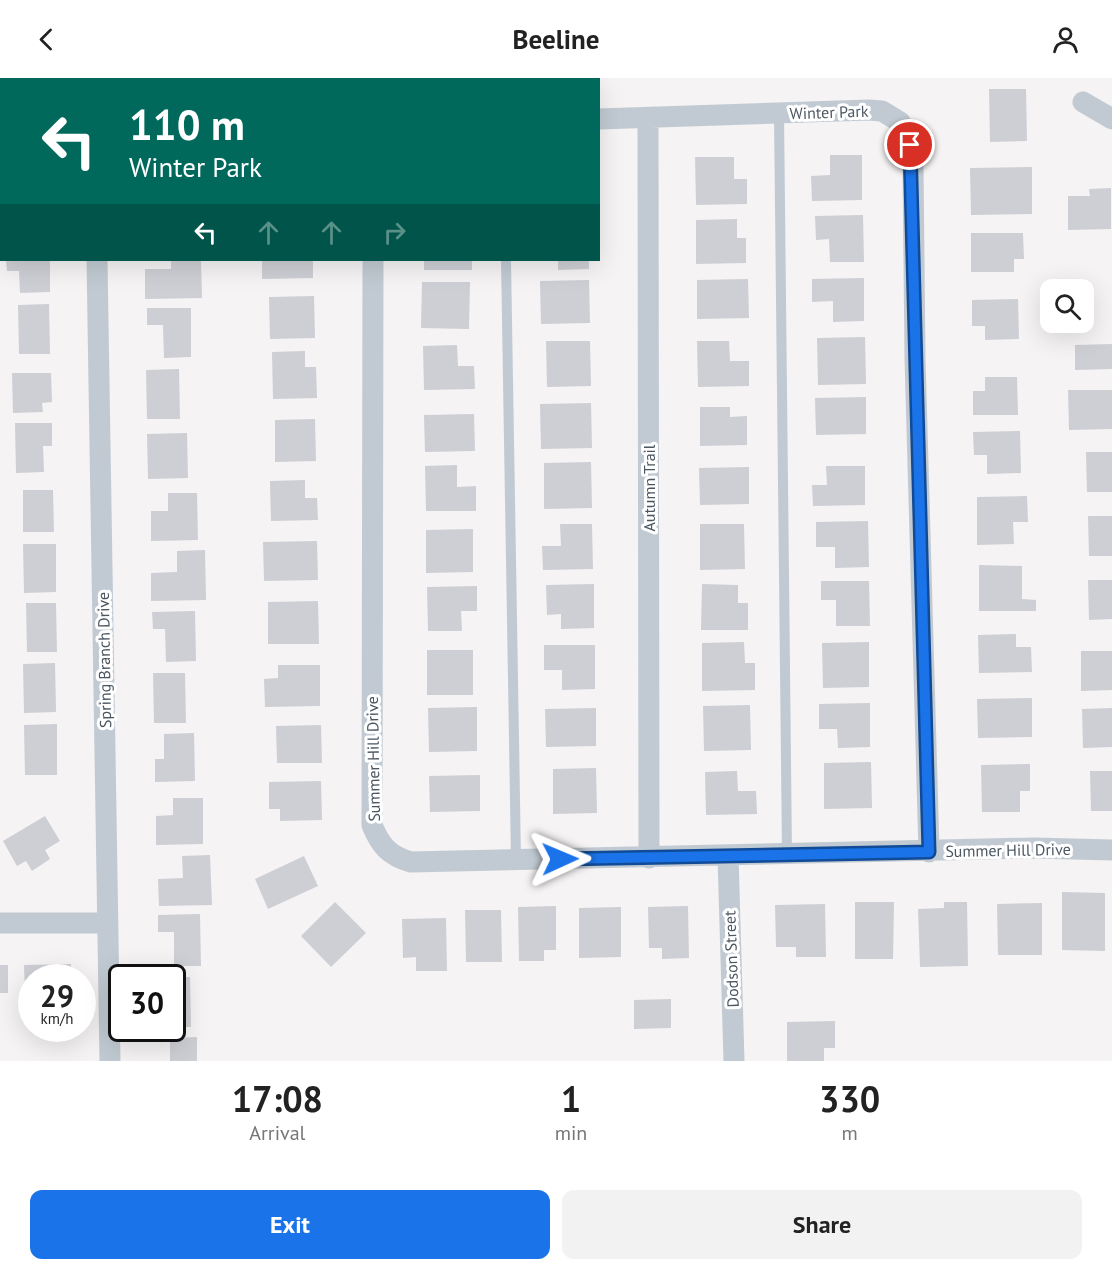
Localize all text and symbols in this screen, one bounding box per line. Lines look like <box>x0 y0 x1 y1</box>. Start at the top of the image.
text: Beeline <box>513 22 599 56</box>
icon: back <box>30 23 63 56</box>
icon: person <box>1049 23 1082 56</box>
text: 110 m <box>129 97 245 152</box>
street label: Winter Park <box>789 101 869 123</box>
icon: left <box>30 102 108 180</box>
pin <box>884 119 935 170</box>
icon: arrive <box>893 128 926 161</box>
text: Winter Park <box>129 150 262 184</box>
icon: left <box>189 216 222 249</box>
icon: ahead <box>252 216 285 249</box>
icon: ahead <box>315 216 348 249</box>
icon: right <box>378 216 411 249</box>
map controls <box>1040 279 1094 333</box>
button: search <box>1040 279 1094 333</box>
street label: Autumn Trail <box>639 444 659 532</box>
street label: Spring Branch Drive <box>93 592 115 728</box>
street label: Summer Hill Drive <box>362 696 384 822</box>
position arrow <box>528 827 592 891</box>
street label: Summer Hill Drive <box>945 839 1071 861</box>
street label: Dodson Street <box>719 910 743 1008</box>
speed limit sign: 30 <box>108 964 186 1042</box>
text: 29 <box>40 976 74 1015</box>
text: km/h <box>41 1009 73 1028</box>
text: 17:08 <box>232 1075 323 1122</box>
text: 1 <box>561 1075 581 1122</box>
text: 330 <box>819 1075 880 1122</box>
text: Arrival <box>249 1120 305 1146</box>
text: min <box>555 1120 587 1146</box>
text: m <box>842 1120 858 1146</box>
button: Exit <box>30 1190 550 1259</box>
button: Share <box>562 1190 1082 1259</box>

